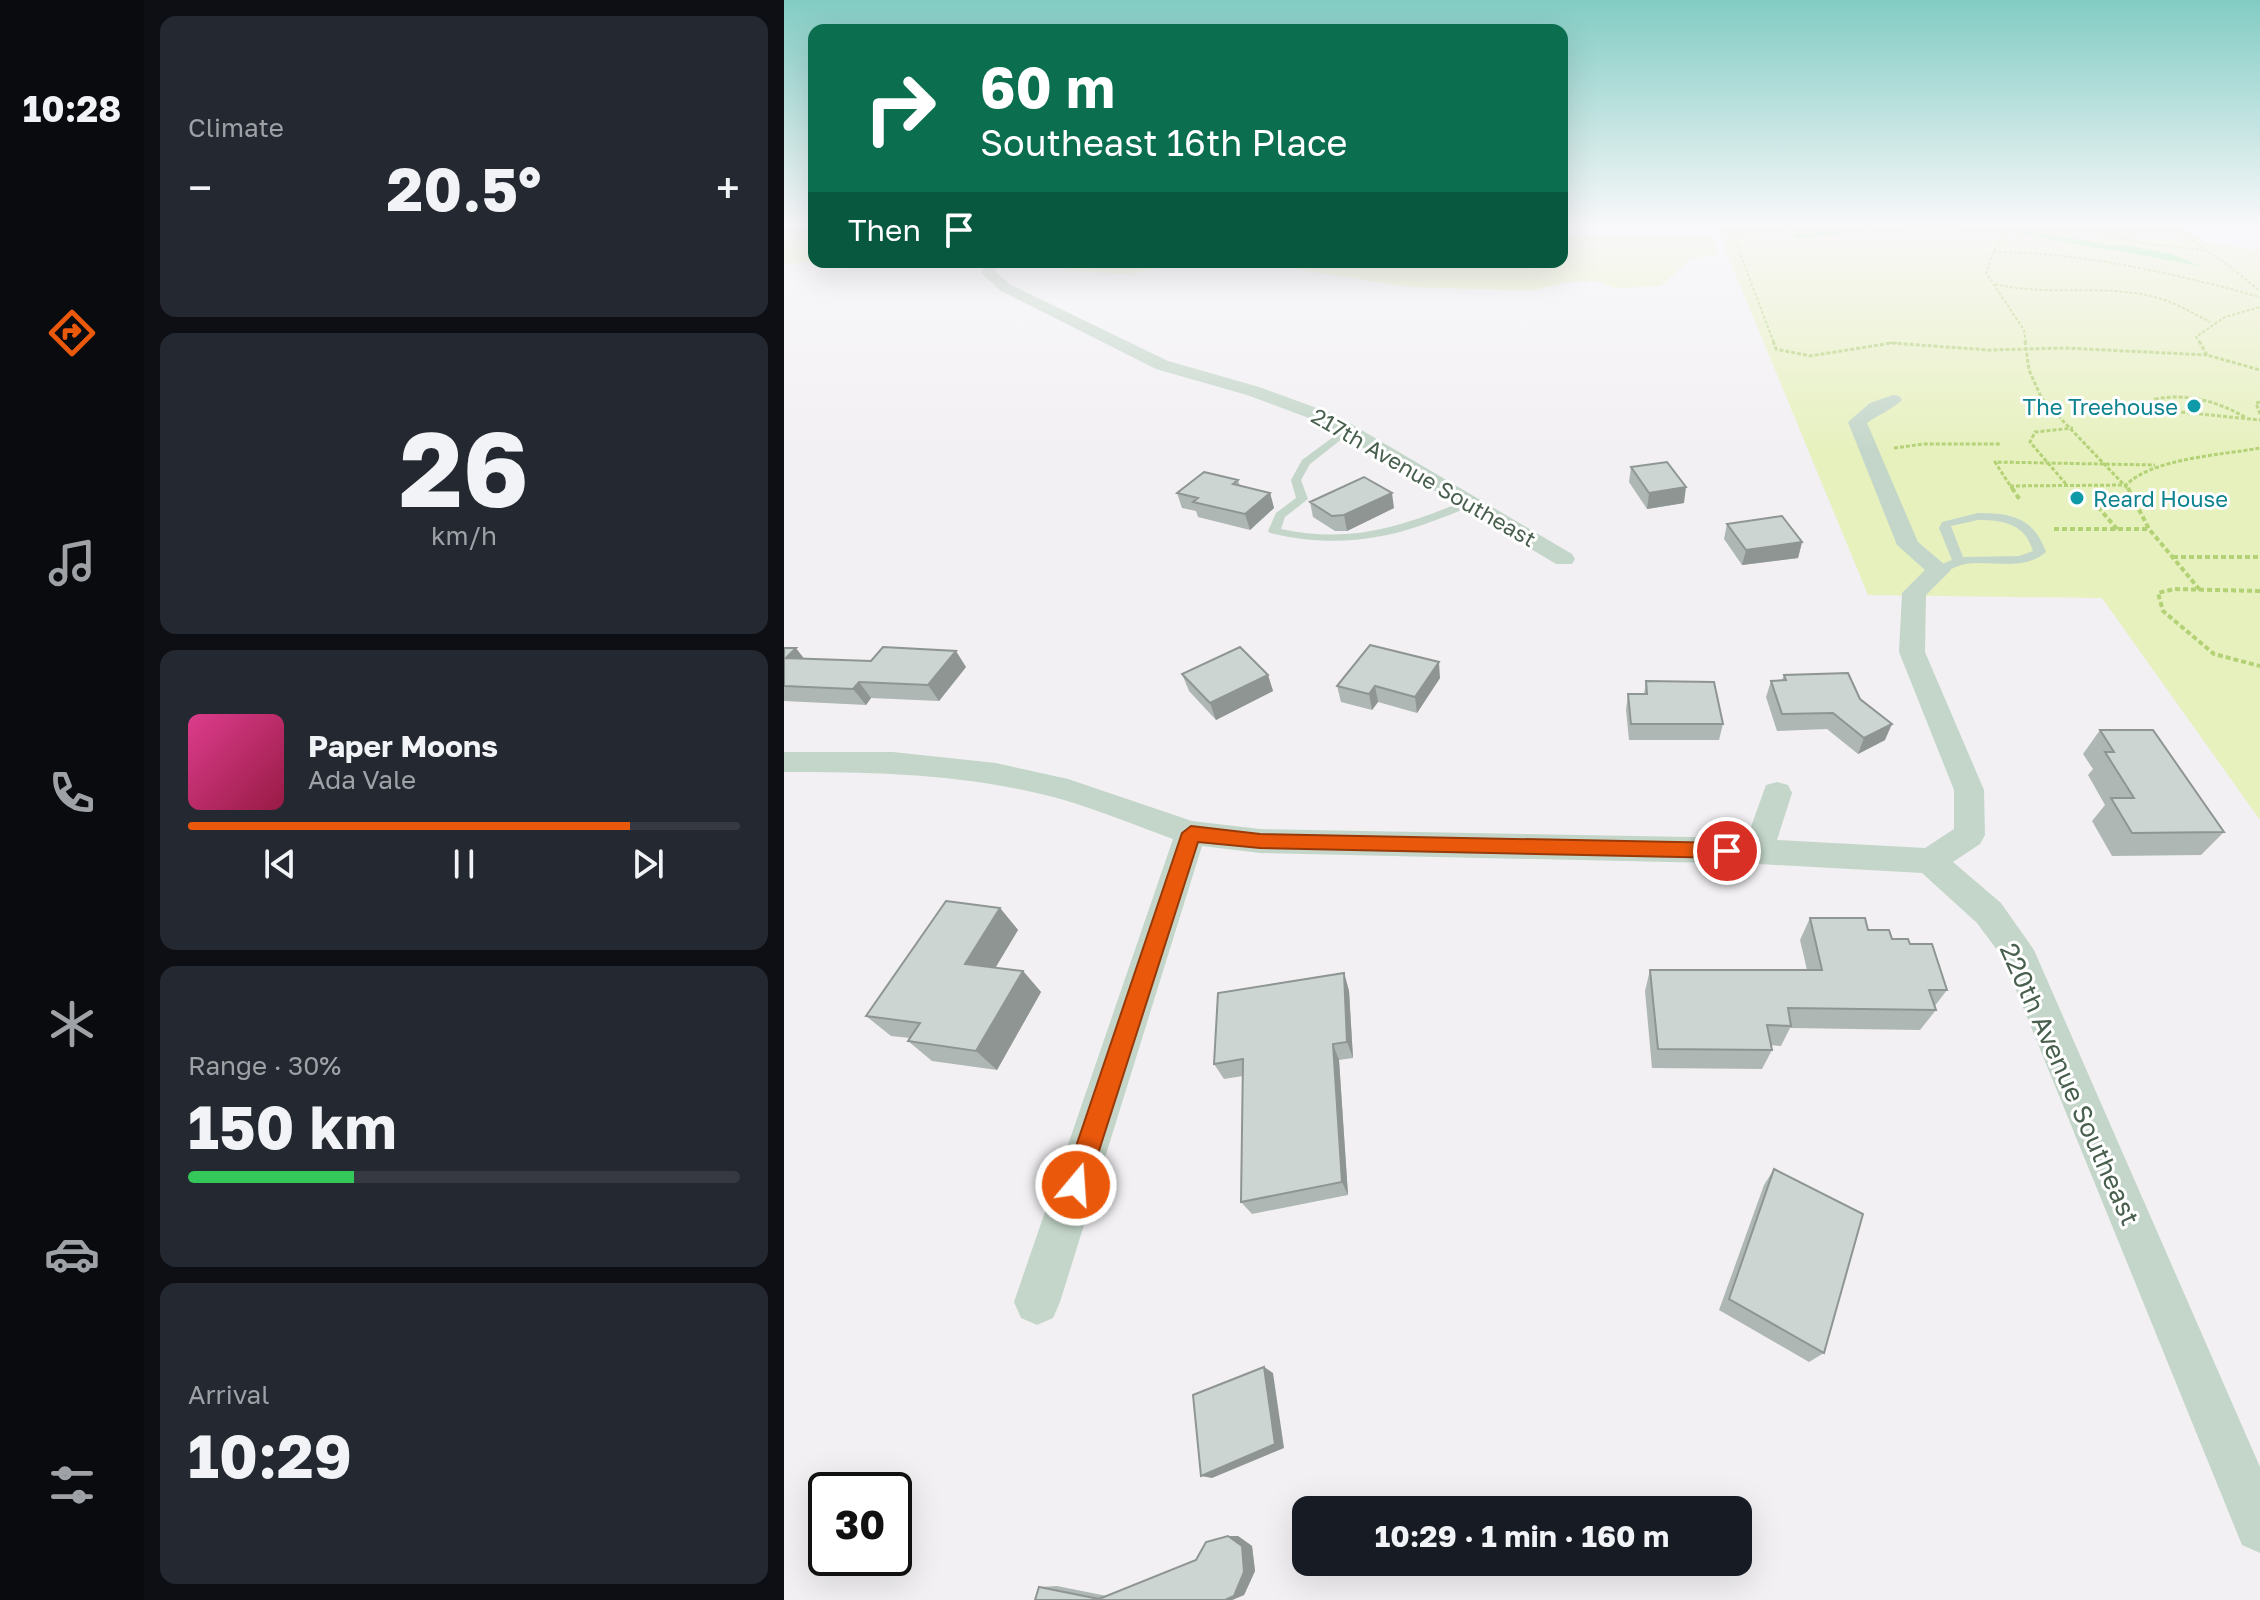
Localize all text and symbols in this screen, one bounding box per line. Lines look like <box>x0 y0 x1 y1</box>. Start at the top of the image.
text: 60 m <box>980 53 1115 120</box>
icon: right <box>848 56 952 160</box>
text: 10:28 <box>23 87 121 130</box>
text: Climate <box>188 112 284 143</box>
text: Southeast 16th Place <box>980 121 1347 164</box>
text: 20.5° <box>387 152 541 224</box>
text: − <box>188 161 212 214</box>
text: + <box>716 161 740 214</box>
icon: arrive <box>937 208 981 252</box>
text: Then <box>848 212 921 248</box>
icon: directions <box>44 305 100 361</box>
place label: The Treehouse <box>2023 393 2178 420</box>
marker: The Treehouse <box>2185 397 2203 415</box>
street label: 217th Avenue Southeast <box>1307 402 1541 552</box>
text: 26 <box>399 405 529 530</box>
place label: Reard House <box>2093 485 2228 512</box>
marker: Reard House <box>2068 489 2086 507</box>
text: km/h <box>431 520 497 551</box>
icon: music <box>44 535 100 591</box>
text: Paper Moons <box>308 728 498 764</box>
text: Ada Vale <box>308 764 416 795</box>
icon: phone <box>44 765 100 821</box>
pin <box>1693 817 1761 885</box>
icon: arrive <box>1705 829 1749 873</box>
icon: previous <box>258 842 302 886</box>
icon: pause <box>442 842 486 886</box>
icon: next <box>626 842 670 886</box>
street label: 220th Avenue Southeast <box>1994 938 2146 1230</box>
icon: climate <box>44 996 100 1052</box>
text: Range · 30% <box>188 1050 341 1081</box>
text: 150 km <box>188 1090 397 1162</box>
position arrow <box>1034 1143 1118 1227</box>
icon: car <box>44 1226 100 1282</box>
text: Arrival <box>188 1379 269 1410</box>
text: 10:29 <box>188 1419 352 1491</box>
icon: filters <box>44 1457 100 1513</box>
speed limit sign: 30 <box>808 1472 912 1576</box>
text: 10:29 · 1 min · 160 m <box>1375 1518 1669 1554</box>

